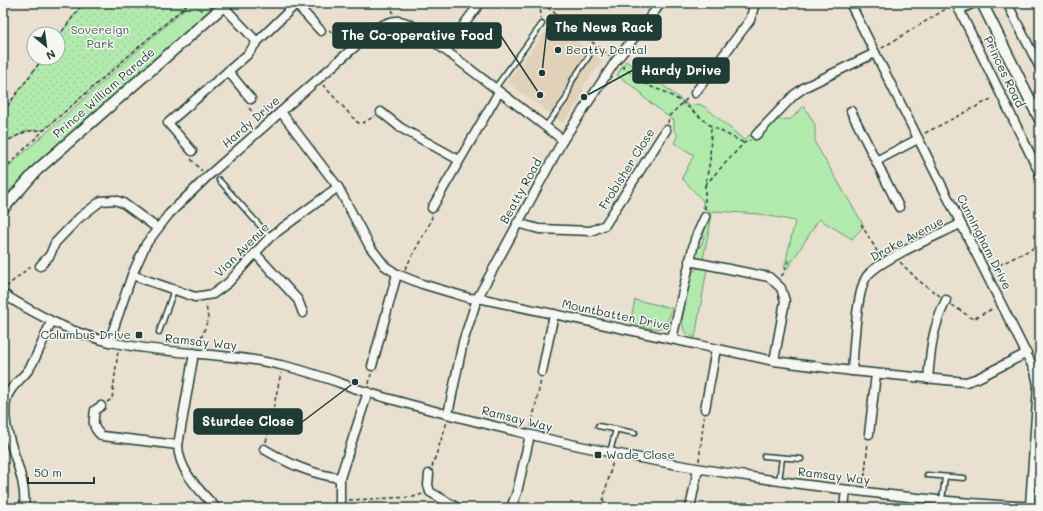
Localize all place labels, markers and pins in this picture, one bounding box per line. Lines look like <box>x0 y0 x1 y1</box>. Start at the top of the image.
callout: The News Rack <box>547 15 661 40</box>
callout: The Co-operative Food <box>333 23 501 48</box>
place label: Beatty Dental <box>566 41 647 57</box>
marker: Beatty Dental <box>553 45 563 55</box>
callout: Hardy Drive <box>633 58 729 83</box>
place label: Columbus Drive <box>41 326 131 342</box>
marker: Columbus Drive <box>134 330 144 340</box>
callout: Sturdee Close <box>194 409 302 434</box>
place label: Wade Close <box>606 446 675 462</box>
marker: Wade Close <box>593 450 603 460</box>

